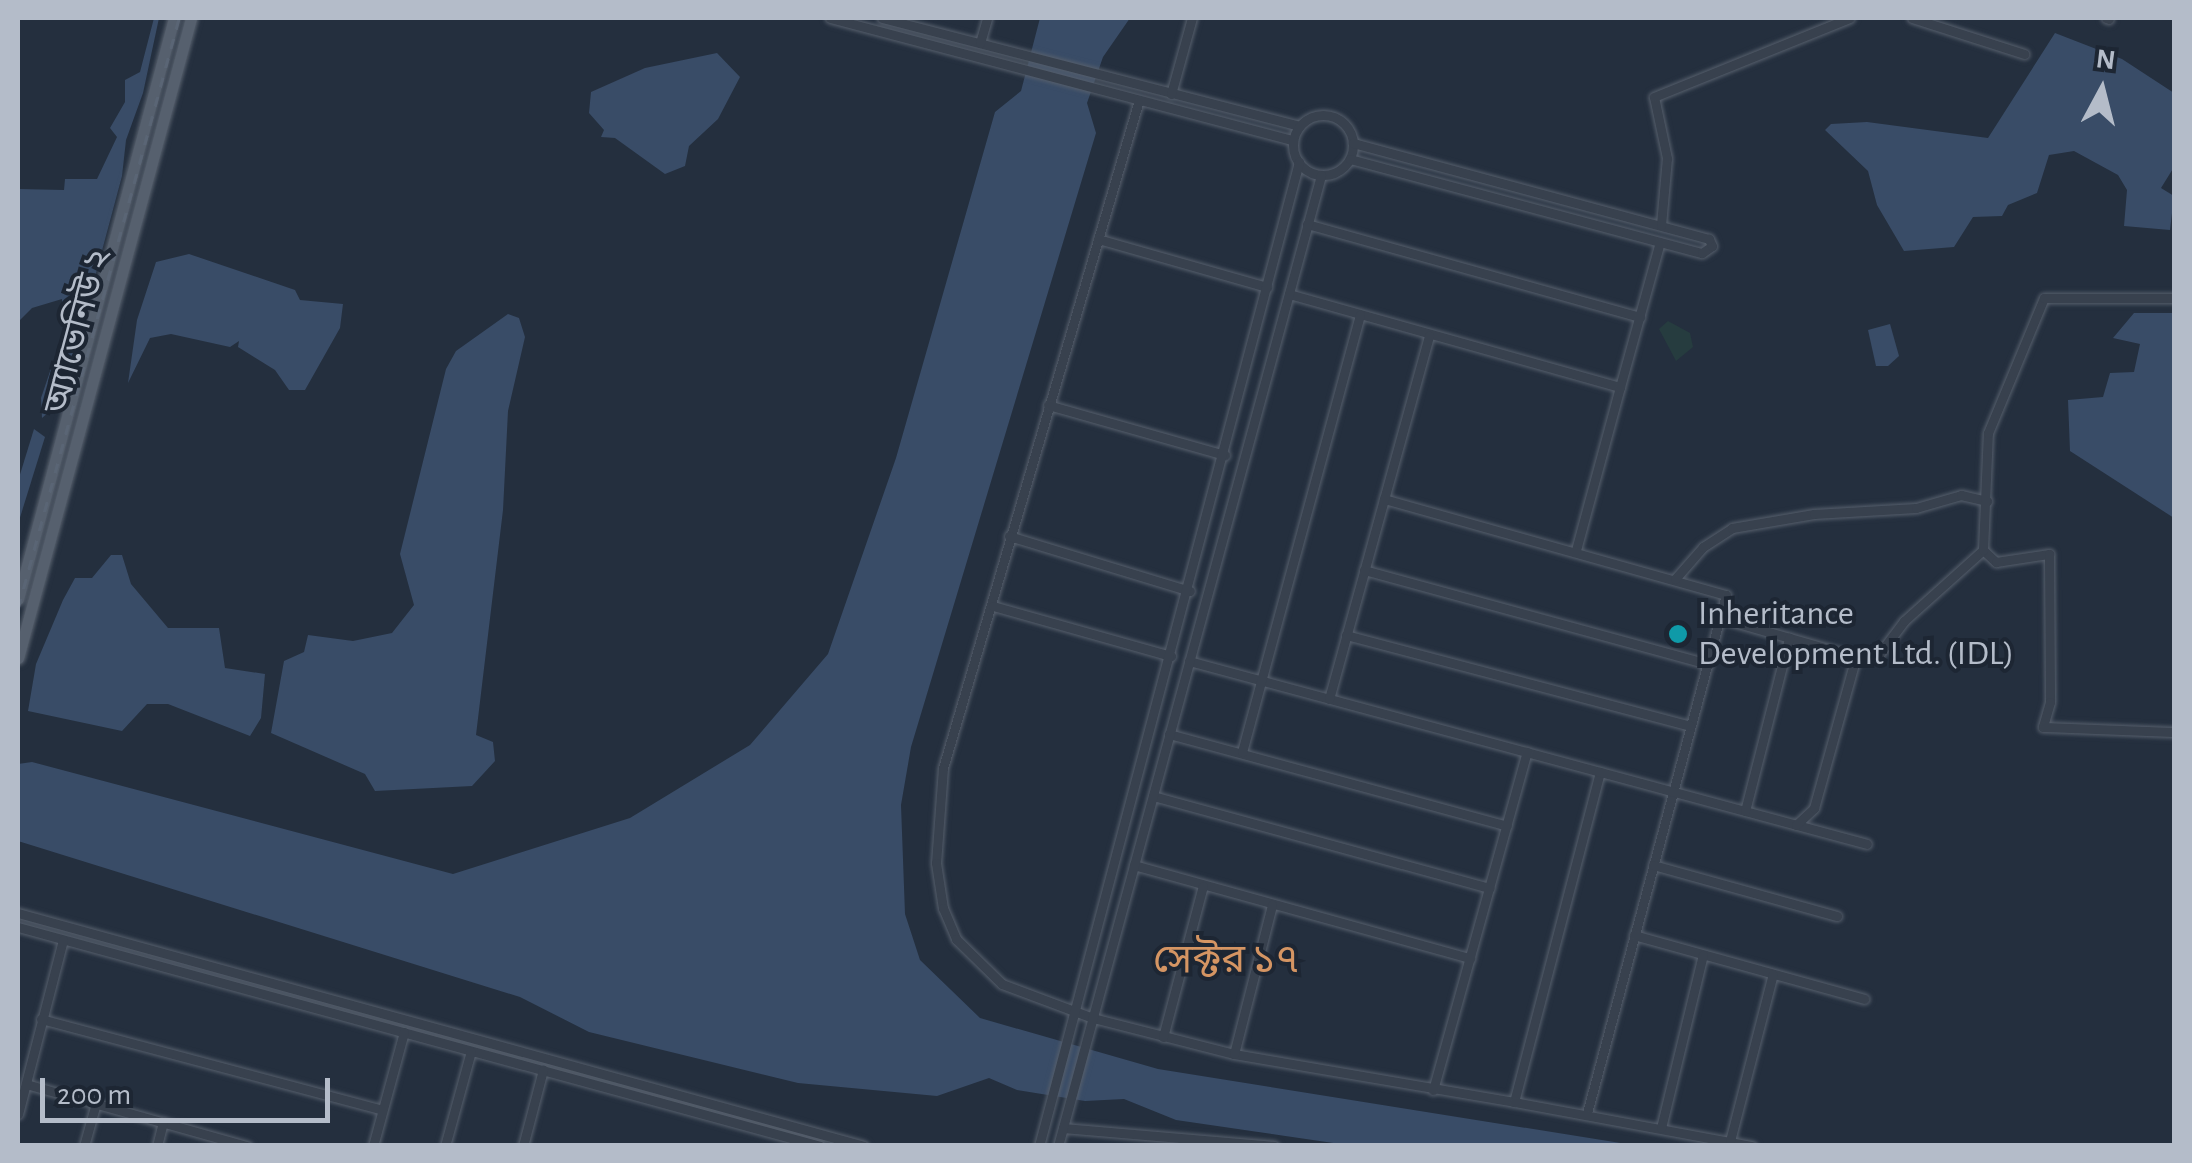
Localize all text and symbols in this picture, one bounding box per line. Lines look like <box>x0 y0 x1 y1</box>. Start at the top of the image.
north arrow <box>2052 40 2152 140</box>
text: N <box>2094 45 2117 75</box>
street label: অ্যাভেনিউ ২ <box>36 244 120 418</box>
place label: Inheritance Development Ltd. (IDL) <box>1698 593 2014 675</box>
marker: Inheritance Development Ltd. (IDL) <box>1667 623 1689 645</box>
district label: সেক্টর ১৭ <box>1153 936 1299 984</box>
scale bar <box>45 1058 335 1120</box>
text: 200 m <box>57 1080 131 1110</box>

